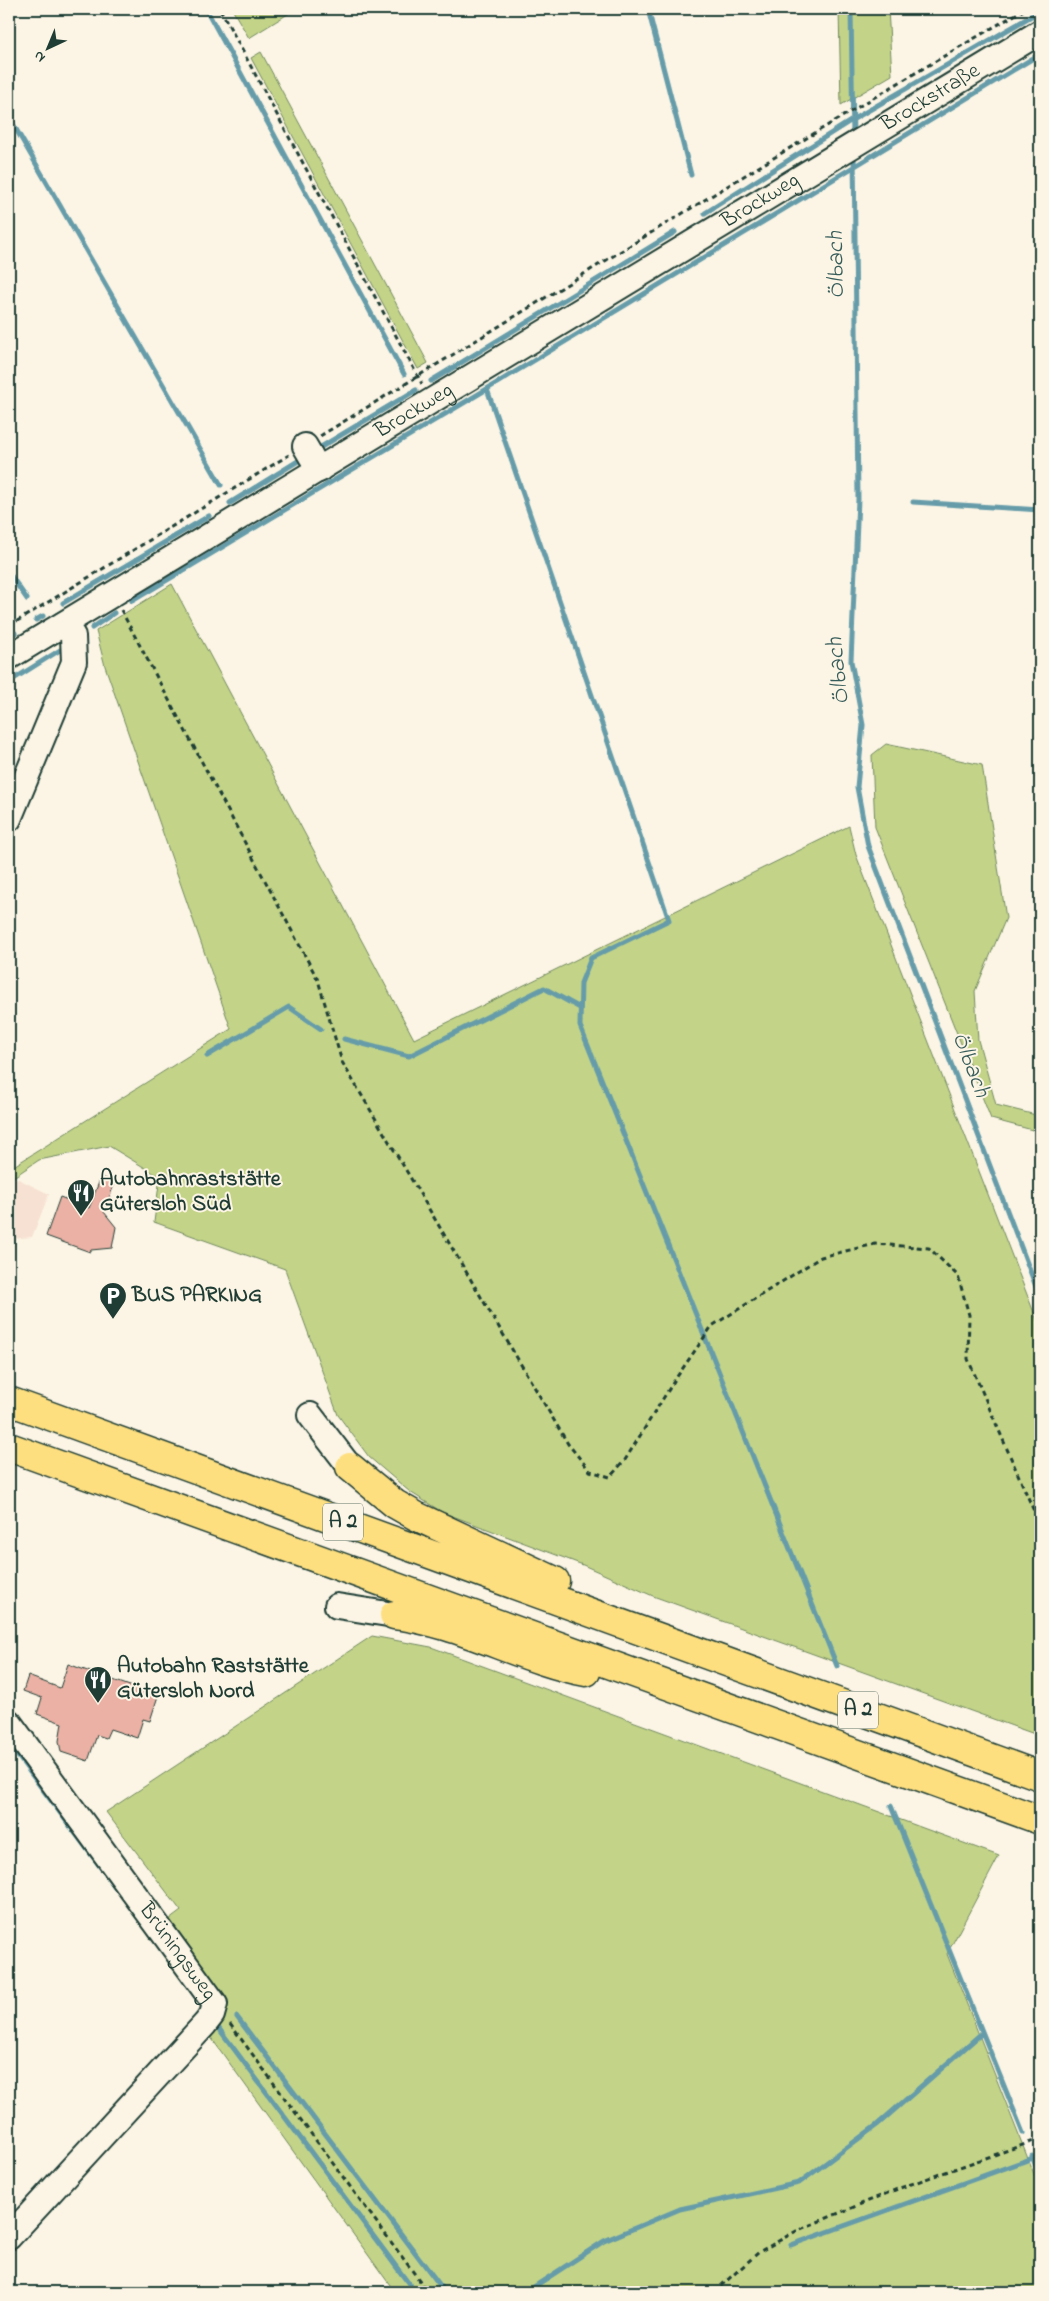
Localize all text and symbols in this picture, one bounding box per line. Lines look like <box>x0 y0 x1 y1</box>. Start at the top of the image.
north arrow <box>22 22 72 72</box>
text: N <box>29 45 51 67</box>
street label: Brockstraße <box>874 56 987 141</box>
street label: Brockweg <box>714 165 807 238</box>
water label: Ölbach <box>819 230 855 299</box>
street label: Brockweg <box>368 375 460 448</box>
water label: Ölbach <box>818 635 860 706</box>
water label: Ölbach <box>942 1027 999 1103</box>
place label: Autobahnraststätte Gütersloh Süd <box>100 1164 282 1221</box>
restaurant icon: Autobahnraststätte Gütersloh Süd <box>66 1178 96 1217</box>
place label: BUS PARKING <box>131 1280 262 1312</box>
parking icon: BUS PARKING <box>98 1281 128 1320</box>
road number: A 2 <box>323 1504 363 1540</box>
place label: Autobahn Raststätte Gütersloh Nord <box>117 1651 310 1708</box>
restaurant icon: Autobahn Raststätte Gütersloh Nord <box>83 1665 113 1704</box>
road number: A 2 <box>838 1692 878 1728</box>
street label: Brüningsweg <box>130 1895 224 2009</box>

